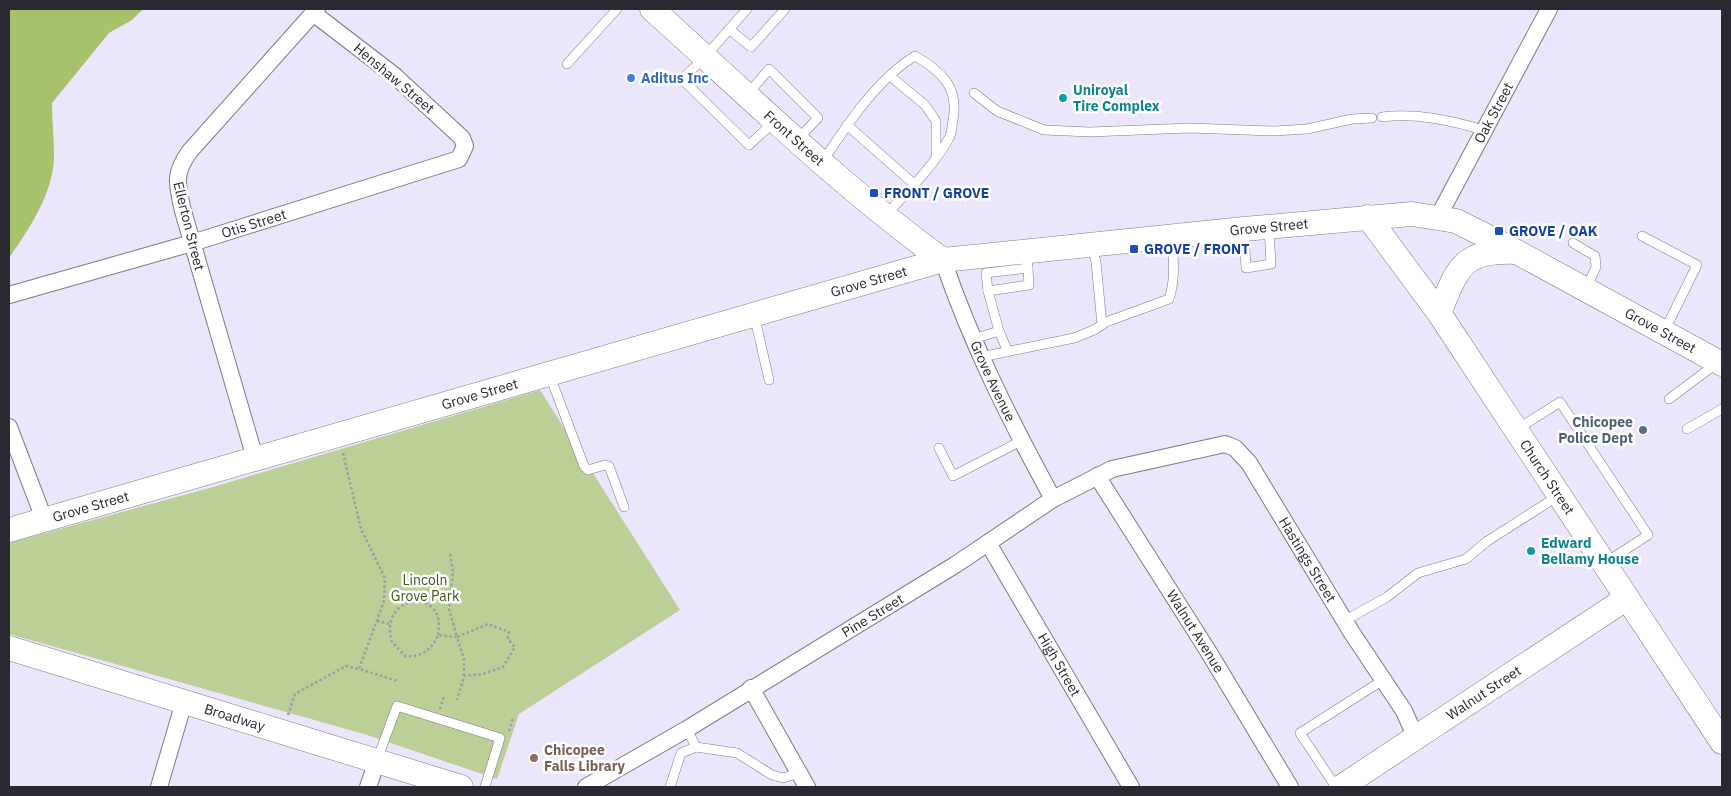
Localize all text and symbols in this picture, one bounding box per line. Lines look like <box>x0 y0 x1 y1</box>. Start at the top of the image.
street label: Henshaw Street <box>350 39 438 117</box>
place label: Aditus Inc <box>641 69 709 87</box>
marker: Aditus Inc <box>625 72 637 84</box>
street label: Oak Street <box>1470 79 1517 146</box>
place label: Uniroyal Tire Complex <box>1073 81 1160 115</box>
marker: Uniroyal Tire Complex <box>1057 92 1069 104</box>
street label: Front Street <box>760 106 828 170</box>
street label: Ellerton Street <box>169 180 209 272</box>
place label: FRONT / GROVE <box>884 184 989 202</box>
marker: FRONT / GROVE <box>868 187 880 199</box>
street label: Otis Street <box>219 205 288 242</box>
street label: Grove Street <box>1229 214 1309 239</box>
place label: GROVE / OAK <box>1509 222 1598 240</box>
marker: GROVE / OAK <box>1493 225 1505 237</box>
place label: GROVE / FRONT <box>1144 240 1249 258</box>
marker: GROVE / FRONT <box>1128 243 1140 255</box>
street label: Grove Street <box>828 262 909 301</box>
street label: Grove Street <box>1622 304 1699 357</box>
street label: Grove Avenue <box>966 338 1020 425</box>
street label: Grove Street <box>439 374 520 414</box>
place label: Chicopee Police Dept <box>1558 413 1633 447</box>
marker: Chicopee Police Dept <box>1637 424 1649 436</box>
street label: Church Street <box>1516 436 1579 518</box>
street label: Grove Street <box>50 487 131 526</box>
street label: Hastings Street <box>1275 514 1340 606</box>
place label: Edward Bellamy House <box>1541 534 1639 568</box>
marker: Edward Bellamy House <box>1525 545 1537 557</box>
park label: Lincoln Grove Park <box>391 571 460 605</box>
street label: Walnut Avenue <box>1163 587 1228 677</box>
street label: Pine Street <box>838 590 907 641</box>
street label: High Street <box>1034 630 1085 700</box>
street label: Walnut Street <box>1443 661 1525 724</box>
street label: Broadway <box>202 700 267 735</box>
place label: Chicopee Falls Library <box>544 741 625 775</box>
marker: Chicopee Falls Library <box>528 752 540 764</box>

